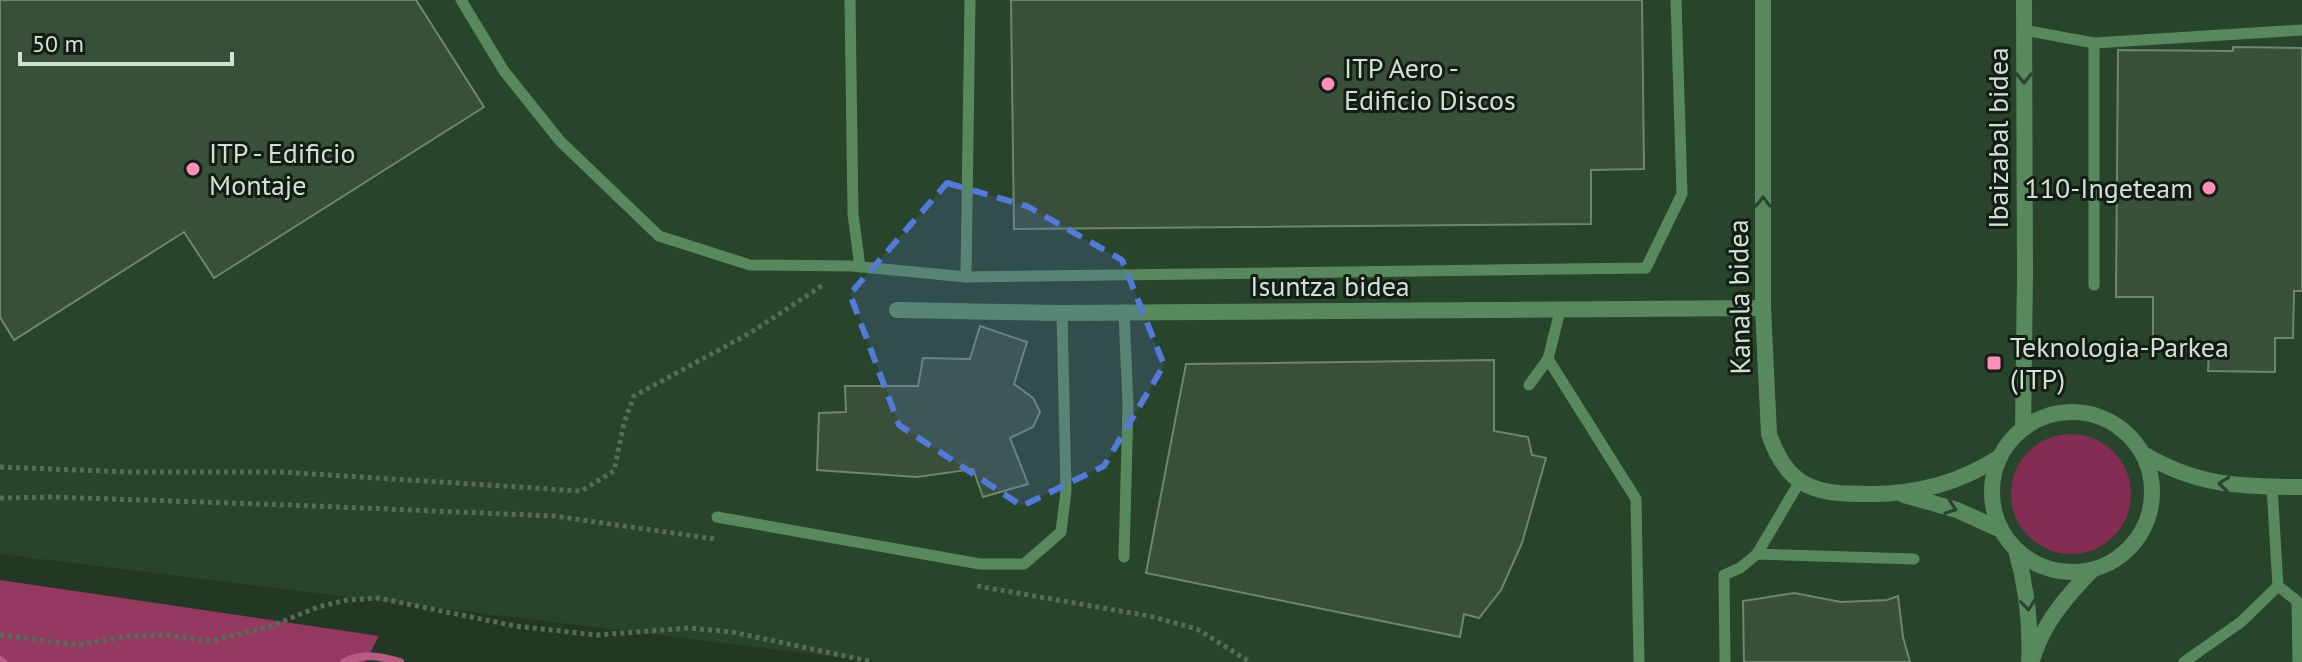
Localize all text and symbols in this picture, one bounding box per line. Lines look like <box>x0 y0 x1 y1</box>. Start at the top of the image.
scale bar <box>20 16 232 66</box>
text: 50 m <box>32 28 84 59</box>
street label: Ibaizabal bidea <box>1979 47 2016 229</box>
place label: ITP Aero - Edificio Discos <box>1344 49 1516 118</box>
one-way arrow <box>2015 72 2033 85</box>
marker: ITP Aero - Edificio Discos <box>1319 75 1337 93</box>
place label: ITP - Edificio Montaje <box>209 134 356 203</box>
marker: ITP - Edificio Montaje <box>184 160 202 178</box>
place label: 110-Ingeteam <box>2024 169 2193 206</box>
marker: 110-Ingeteam <box>2200 179 2218 197</box>
one-way arrow <box>1754 195 1772 208</box>
street label: Kanala bidea <box>1719 219 1758 375</box>
street label: Isuntza bidea <box>1250 267 1410 304</box>
place label: Teknologia-Parkea (ITP) <box>2010 328 2229 397</box>
marker: Teknologia-Parkea (ITP) <box>1985 354 2003 372</box>
one-way arrow <box>2217 476 2230 493</box>
one-way arrow <box>1943 499 1957 515</box>
one-way arrow <box>2019 599 2036 612</box>

